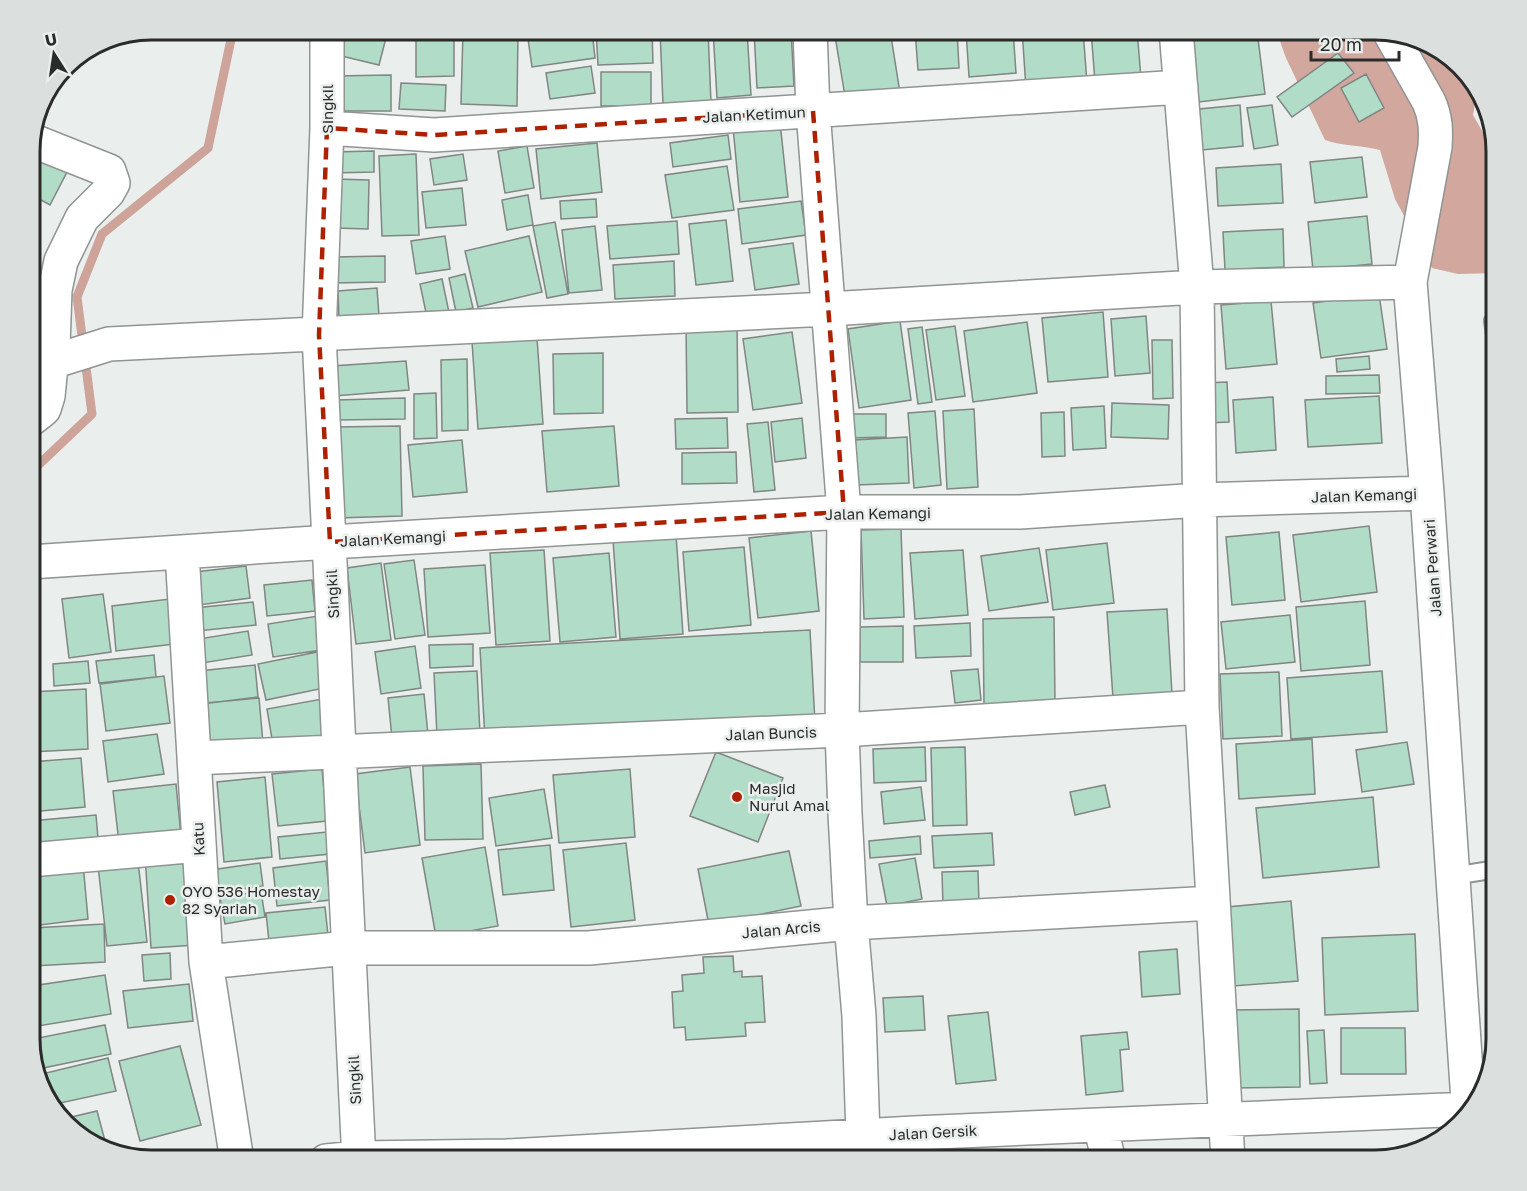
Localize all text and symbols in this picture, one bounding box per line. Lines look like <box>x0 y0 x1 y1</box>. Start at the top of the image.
north arrow <box>24 24 84 84</box>
scale bar <box>1311 24 1400 62</box>
text: U <box>43 28 59 50</box>
text: 20 m <box>1320 33 1362 55</box>
street label: Singkil <box>318 84 336 134</box>
street label: Jalan Ketimun <box>702 102 806 126</box>
street label: Jalan Kemangi <box>1311 484 1417 506</box>
street label: Jalan Kemangi <box>825 503 931 523</box>
street label: Jalan Perwari <box>1420 519 1444 617</box>
street label: Jalan Kemangi <box>340 526 446 550</box>
street label: Singkil <box>322 569 342 619</box>
street label: Jalan Buncis <box>725 722 817 744</box>
place label: Masjid Nurul Amal <box>749 779 830 814</box>
marker: Masjid Nurul Amal <box>730 790 744 804</box>
street label: Katu <box>188 822 208 856</box>
place label: OYO 536 Homestay 82 Syariah <box>182 882 320 917</box>
marker: OYO 536 Homestay 82 Syariah <box>163 893 177 907</box>
street label: Jalan Arcis <box>741 917 821 941</box>
street label: Singkil <box>344 1055 364 1105</box>
street label: Jalan Gersik <box>888 1121 978 1143</box>

